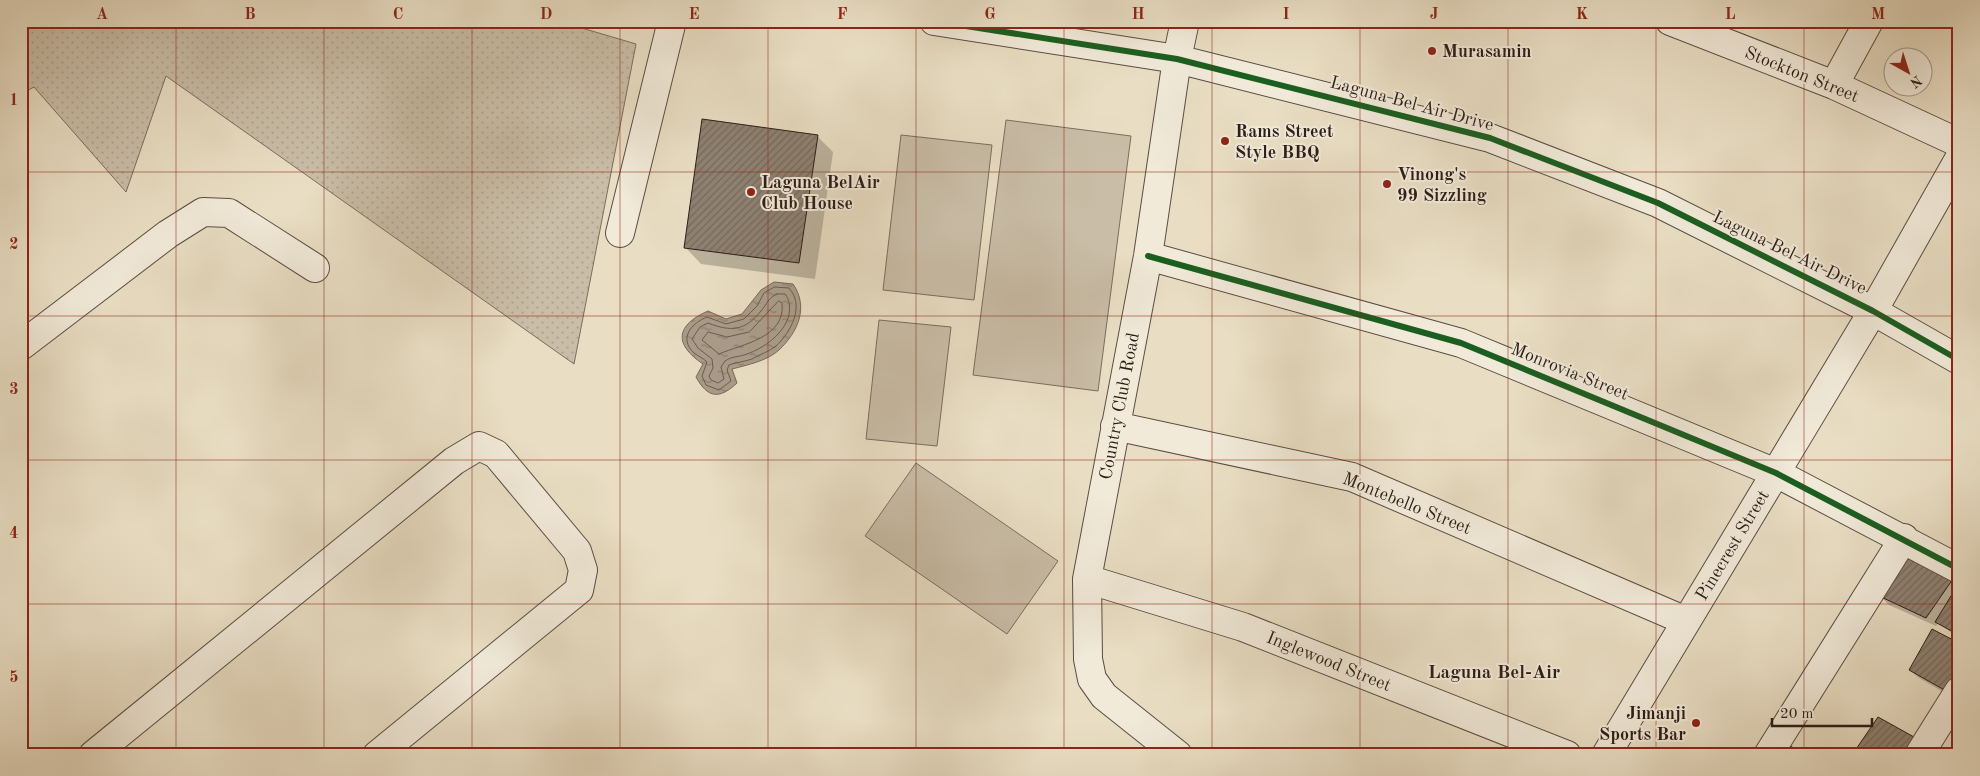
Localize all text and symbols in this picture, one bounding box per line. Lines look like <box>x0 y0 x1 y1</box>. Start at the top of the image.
text: A <box>96 7 108 23</box>
text: B <box>244 7 256 23</box>
text: C <box>393 7 403 23</box>
text: D <box>540 7 552 23</box>
text: E <box>688 7 700 23</box>
text: F <box>837 7 848 23</box>
text: G <box>984 7 996 23</box>
text: H <box>1131 7 1145 23</box>
text: I <box>1282 7 1290 23</box>
text: J <box>1430 7 1439 23</box>
text: K <box>1576 7 1588 23</box>
text: L <box>1725 7 1736 23</box>
text: M <box>1871 7 1885 23</box>
place label: Murasamin <box>1442 43 1532 61</box>
street label: Stockton Street <box>1742 44 1861 106</box>
marker: Murasamin <box>1426 45 1438 57</box>
north arrow <box>1882 48 1932 98</box>
street label: Laguna Bel Air Drive <box>1328 73 1496 135</box>
text: N <box>1907 73 1924 90</box>
text: 1 <box>9 93 19 109</box>
place label: Rams Street Style BBQ <box>1235 123 1334 162</box>
marker: Rams Street Style BBQ <box>1219 135 1231 147</box>
place label: Vinong's 99 Sizzling <box>1397 166 1487 205</box>
place label: Laguna BelAir Club House <box>761 174 880 213</box>
marker: Vinong's 99 Sizzling <box>1381 178 1393 190</box>
marker: Laguna BelAir Club House <box>745 186 757 198</box>
street label: Laguna Bel Air Drive <box>1710 208 1869 298</box>
text: 2 <box>9 237 19 253</box>
street label: Country Club Road <box>1097 331 1143 481</box>
street label: Monrovia Street <box>1508 340 1631 404</box>
text: 3 <box>9 382 19 398</box>
street label: Montebello Street <box>1340 470 1474 538</box>
street label: Pinecrest Street <box>1693 487 1773 604</box>
text: 4 <box>9 526 19 542</box>
street label: Inglewood Street <box>1264 629 1394 695</box>
district label: Laguna Bel-Air <box>1428 664 1560 683</box>
text: 5 <box>9 670 19 686</box>
scale bar <box>1772 696 1872 728</box>
place label: Jimanji Sports Bar <box>1599 705 1686 744</box>
text: 20 m <box>1780 707 1814 722</box>
marker: Jimanji Sports Bar <box>1690 717 1702 729</box>

